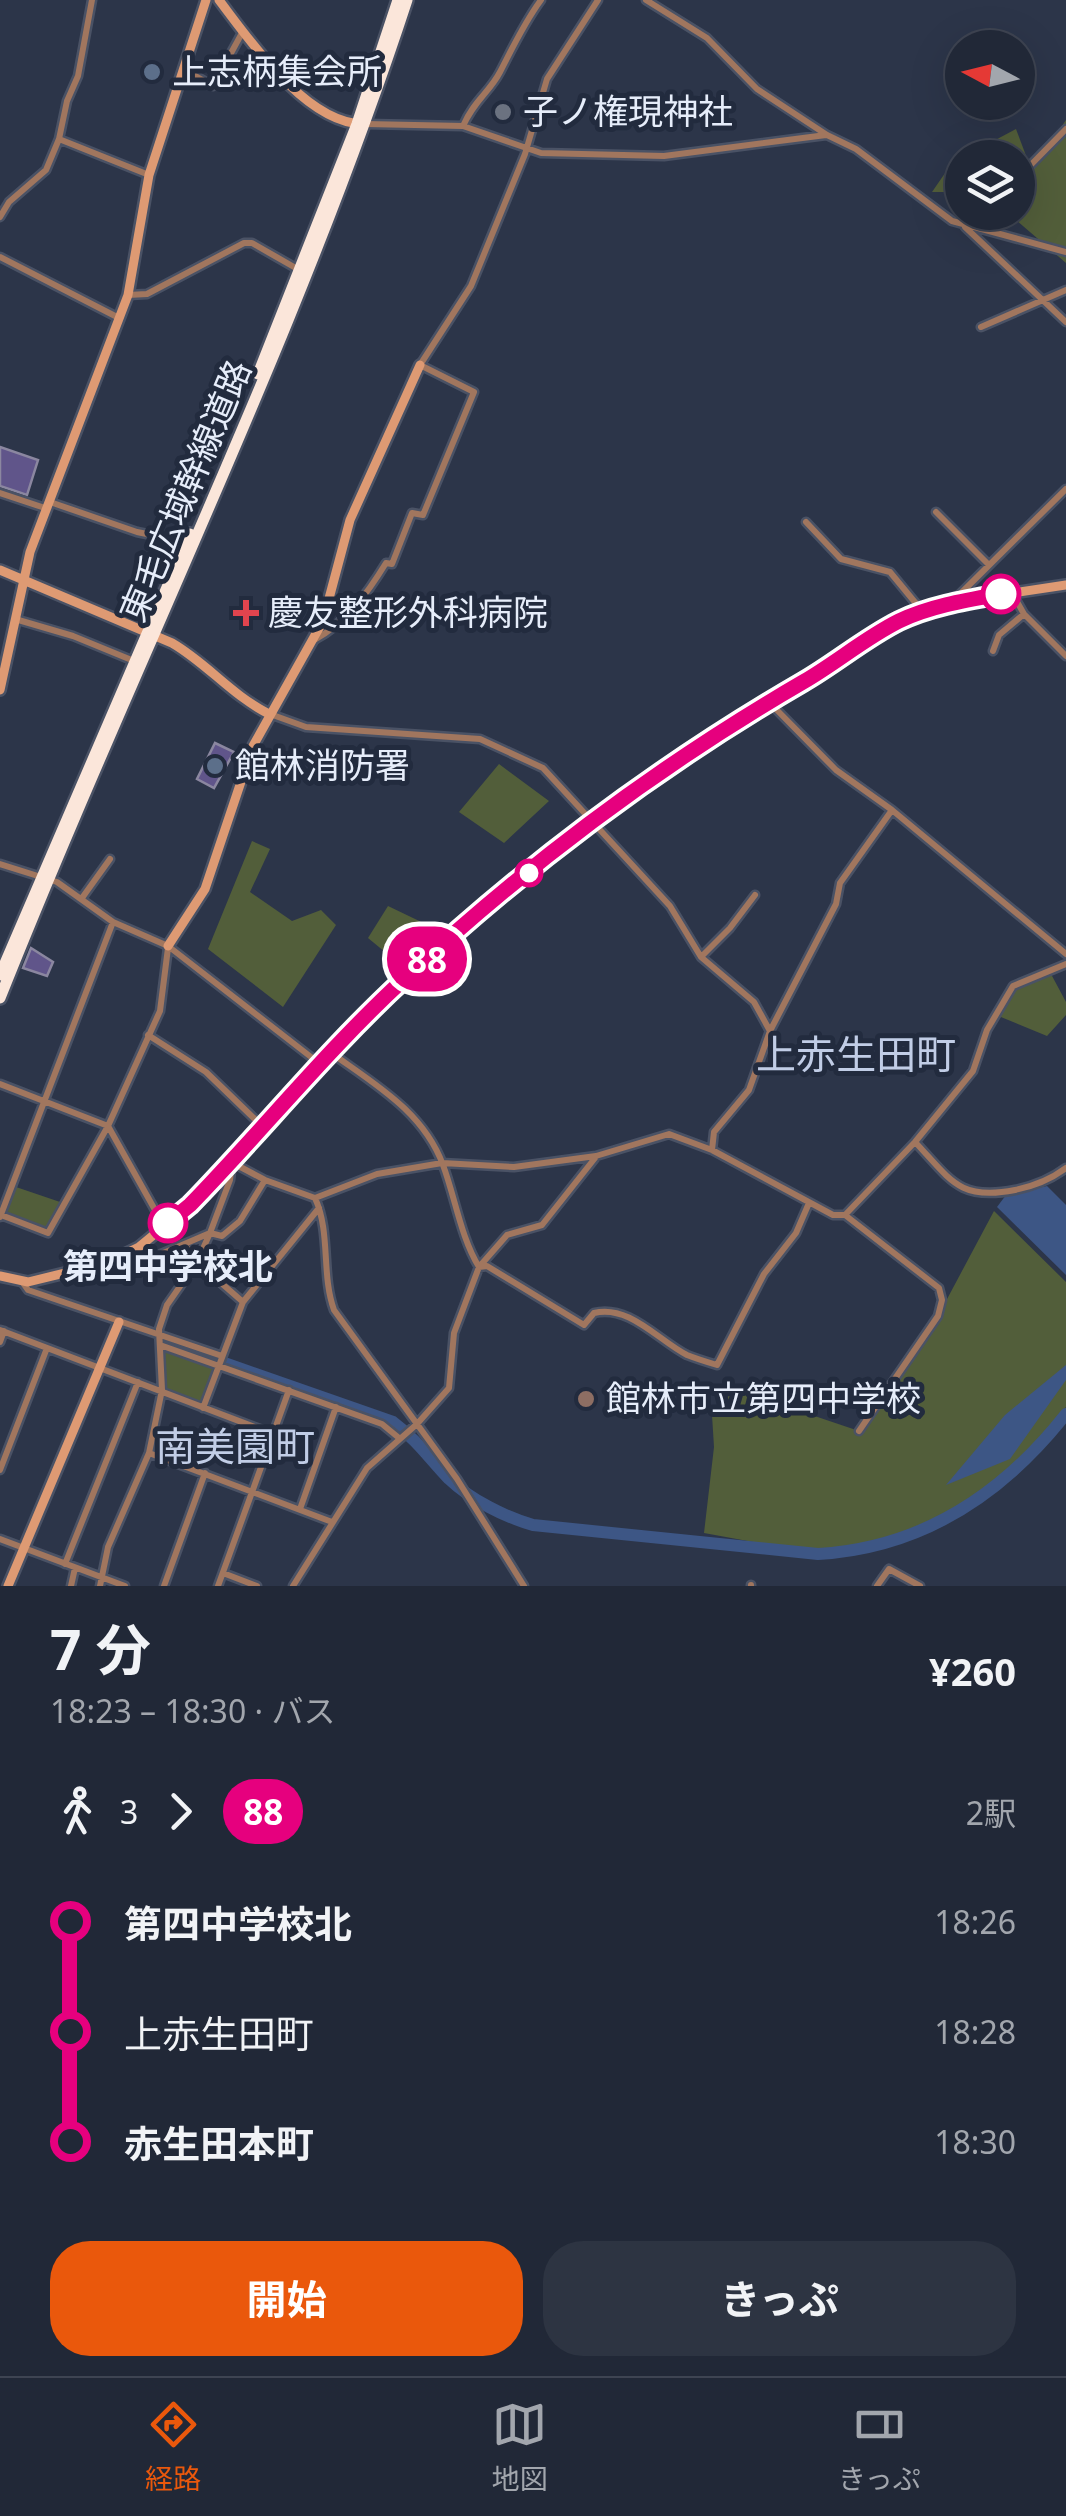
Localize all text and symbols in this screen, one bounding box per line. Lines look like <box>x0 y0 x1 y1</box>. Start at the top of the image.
north arrow <box>945 30 1035 120</box>
map controls <box>945 30 1035 230</box>
place label: 上志柄集会所 <box>172 47 382 94</box>
marker: 上志柄集会所 <box>141 61 163 83</box>
place label: 子ノ権現神社 <box>523 87 733 134</box>
marker: 子ノ権現神社 <box>492 101 514 123</box>
button: layers <box>945 140 1035 230</box>
street label: 東毛広域幹線道路 <box>108 352 261 628</box>
unlabelled marker <box>982 575 1020 613</box>
place label: 慶友整形外科病院 <box>268 588 548 635</box>
marker: 慶友整形外科病院 <box>233 600 259 626</box>
place label: 館林消防署 <box>235 741 410 788</box>
marker: 館林消防署 <box>204 755 226 777</box>
unlabelled marker <box>516 860 542 886</box>
line badge: 88 <box>382 926 472 992</box>
text: 88 <box>407 936 447 983</box>
district label: 上赤生田町 <box>756 1026 956 1081</box>
marker: 第四中学校北 <box>149 1204 187 1242</box>
place label: 第四中学校北 <box>63 1242 273 1289</box>
place label: 館林市立第四中学校 <box>606 1374 921 1421</box>
marker: 館林市立第四中学校 <box>575 1388 597 1410</box>
district label: 南美園町 <box>155 1418 315 1473</box>
text: 7 分 <box>50 1611 151 1686</box>
text: ¥260 <box>929 1645 1016 1697</box>
text: 18:23 – 18:30 · バス <box>50 1689 335 1732</box>
icon: walk <box>50 1784 105 1839</box>
icon: forward <box>153 1784 208 1839</box>
text: 88 <box>243 1788 283 1835</box>
text: 3 <box>120 1790 138 1833</box>
text: 2駅 <box>966 1791 1016 1834</box>
text: 第四中学校北 <box>124 1897 352 1949</box>
text: 18:26 <box>934 1900 1016 1943</box>
text: 上赤生田町 <box>124 2007 314 2059</box>
text: 18:28 <box>934 2010 1016 2053</box>
text: 赤生田本町 <box>124 2117 314 2169</box>
text: 18:30 <box>934 2120 1016 2163</box>
button: 開始 <box>50 2241 523 2356</box>
button: きっぷ <box>543 2241 1016 2356</box>
tab: 経路 <box>145 2397 201 2497</box>
tab: 地図 <box>492 2397 548 2497</box>
tab: きっぷ <box>838 2397 921 2497</box>

